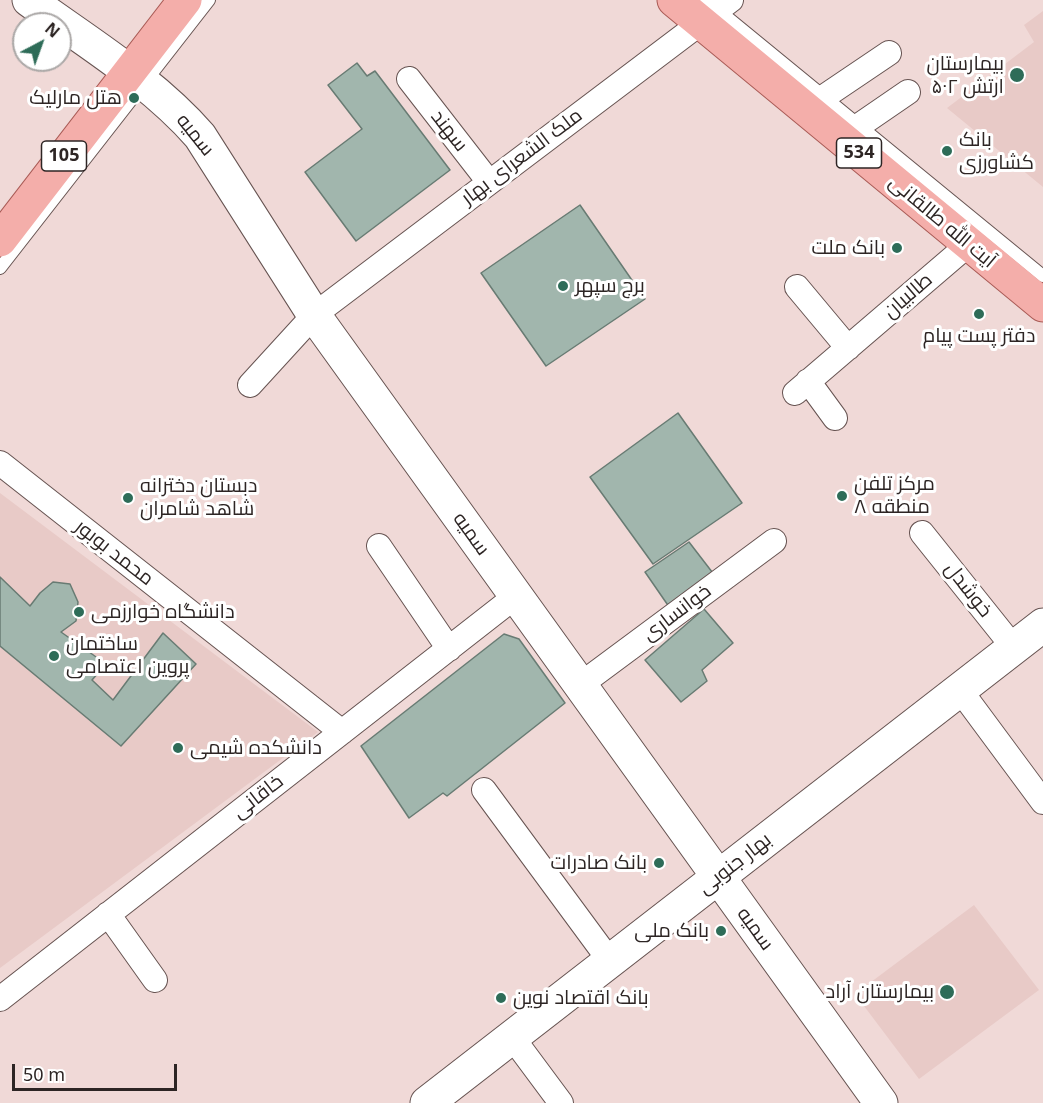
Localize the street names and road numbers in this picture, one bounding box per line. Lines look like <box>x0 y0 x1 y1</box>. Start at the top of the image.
street label: ملک الشعرای بهار <box>457 104 587 210</box>
street label: سهند <box>425 105 473 157</box>
street label: سمیه <box>171 109 219 161</box>
road number: 534 <box>836 138 882 168</box>
road number: 105 <box>42 141 86 171</box>
street label: آیت الله طالقانی <box>884 170 1000 274</box>
street label: طالبیان <box>879 268 937 324</box>
street label: سمیه <box>447 508 495 560</box>
street label: محمد بوبور <box>70 515 158 591</box>
street label: خوشدل <box>939 558 997 622</box>
street label: خوانساری <box>638 579 716 647</box>
street label: خاقانی <box>228 770 288 824</box>
street label: بهار جنوبی <box>694 828 776 900</box>
street label: سمیه <box>731 903 779 955</box>

